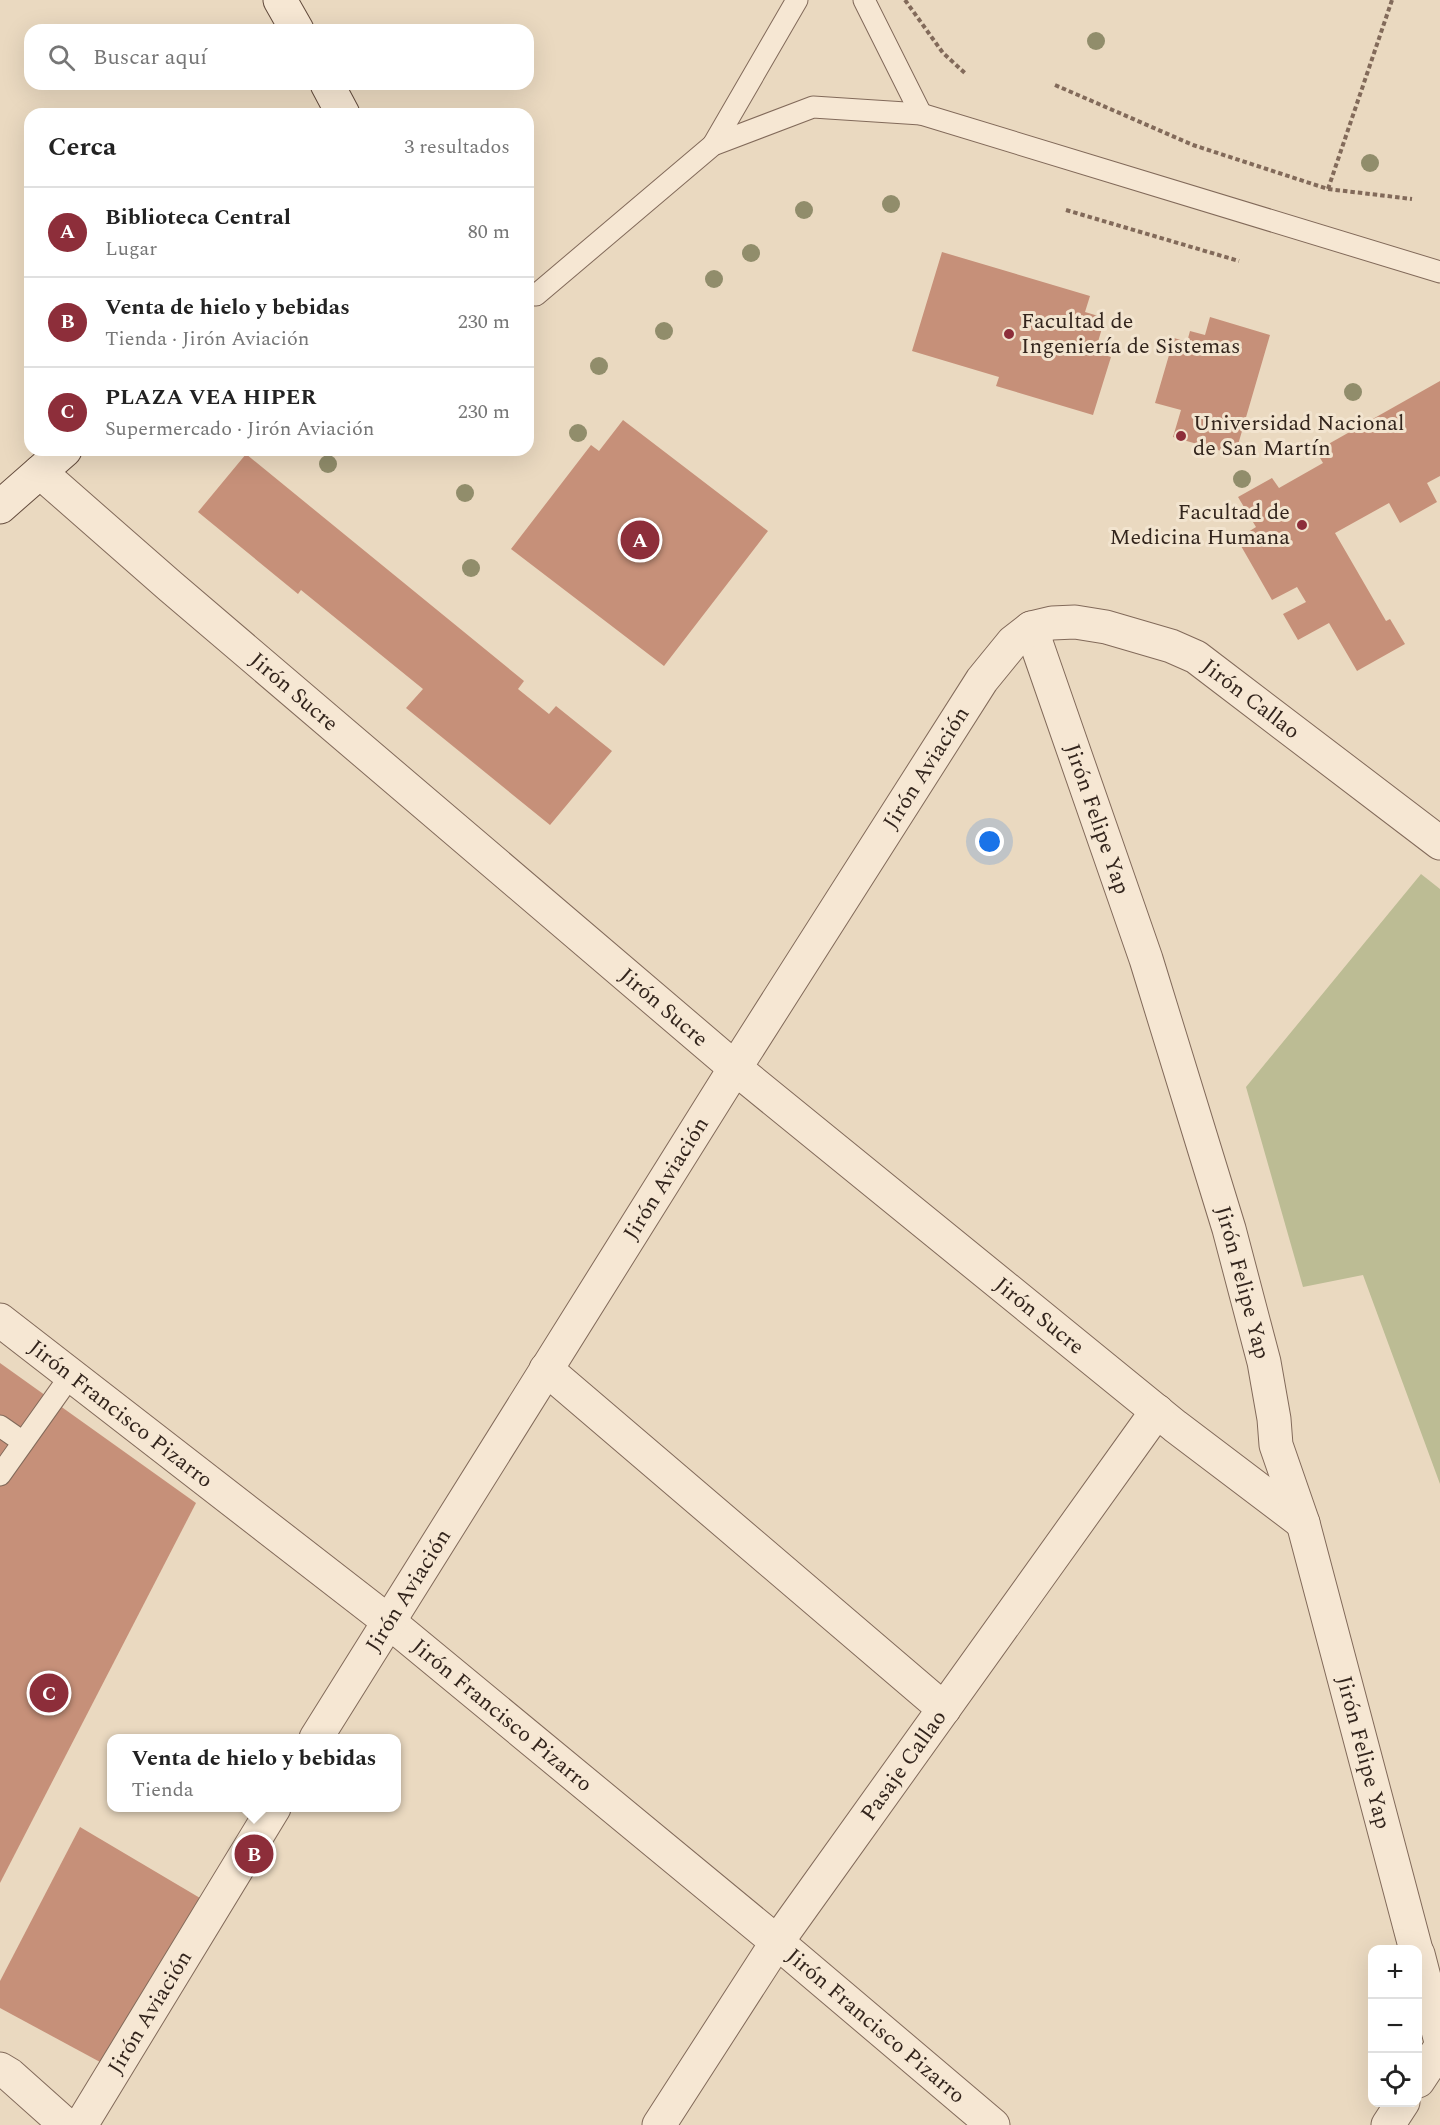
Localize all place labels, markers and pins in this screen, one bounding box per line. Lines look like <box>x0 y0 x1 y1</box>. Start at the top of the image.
place label: Facultad de Ingeniería de Sistemas <box>1021 305 1241 363</box>
marker: Facultad de Ingeniería de Sistemas <box>1002 327 1016 341</box>
place label: Universidad Nacional de San Martín <box>1193 407 1404 465</box>
marker: Universidad Nacional de San Martín <box>1174 429 1188 443</box>
place label: Facultad de Medicina Humana <box>1110 496 1290 554</box>
pin: A <box>620 518 660 562</box>
marker: Facultad de Medicina Humana <box>1295 518 1309 532</box>
pin: C <box>29 1670 68 1716</box>
pin: B <box>234 1832 274 1876</box>

